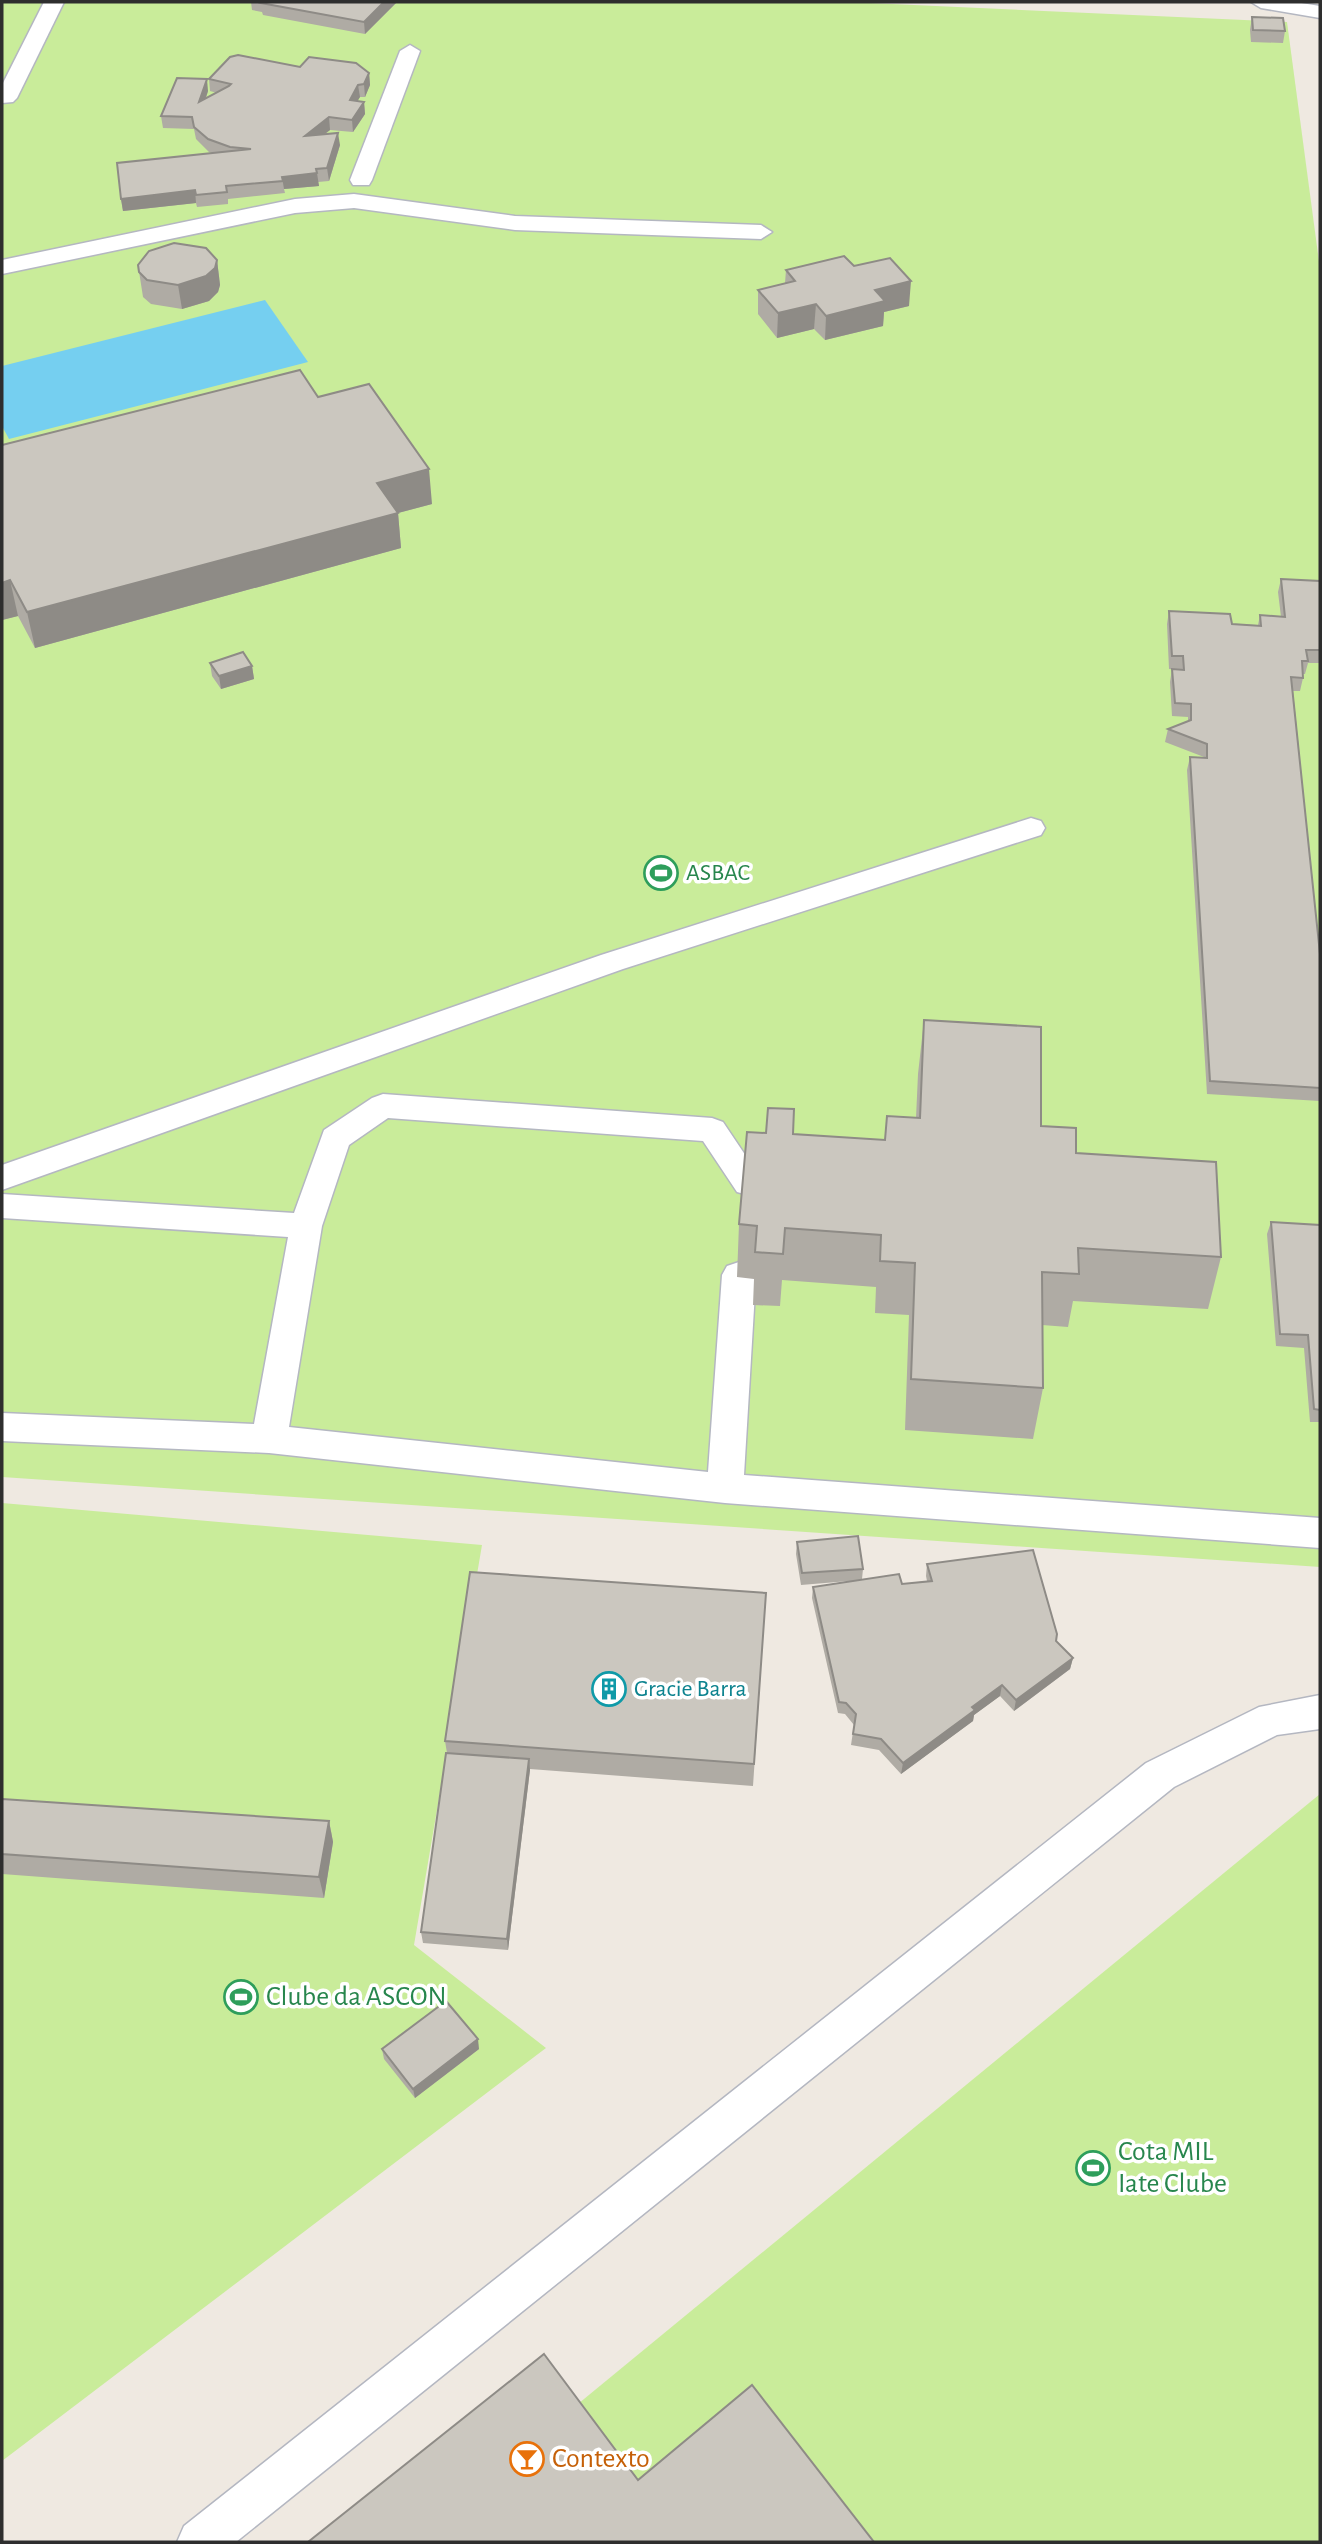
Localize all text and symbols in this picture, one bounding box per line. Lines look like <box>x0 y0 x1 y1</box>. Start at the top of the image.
sports icon: ASBAC <box>642 854 680 892</box>
place label: ASBAC <box>686 861 750 885</box>
building icon: Gracie Barra <box>590 1670 628 1708</box>
place label: Gracie Barra <box>634 1677 747 1701</box>
sports icon: Clube da ASCON <box>222 1978 260 2016</box>
place label: Clube da ASCON <box>266 1983 447 2011</box>
place label: Cota MIL Iate Clube <box>1118 2138 1227 2198</box>
sports icon: Cota MIL Iate Clube <box>1074 2149 1112 2187</box>
bar icon: Contexto <box>508 2440 546 2478</box>
place label: Contexto <box>552 2445 650 2473</box>

